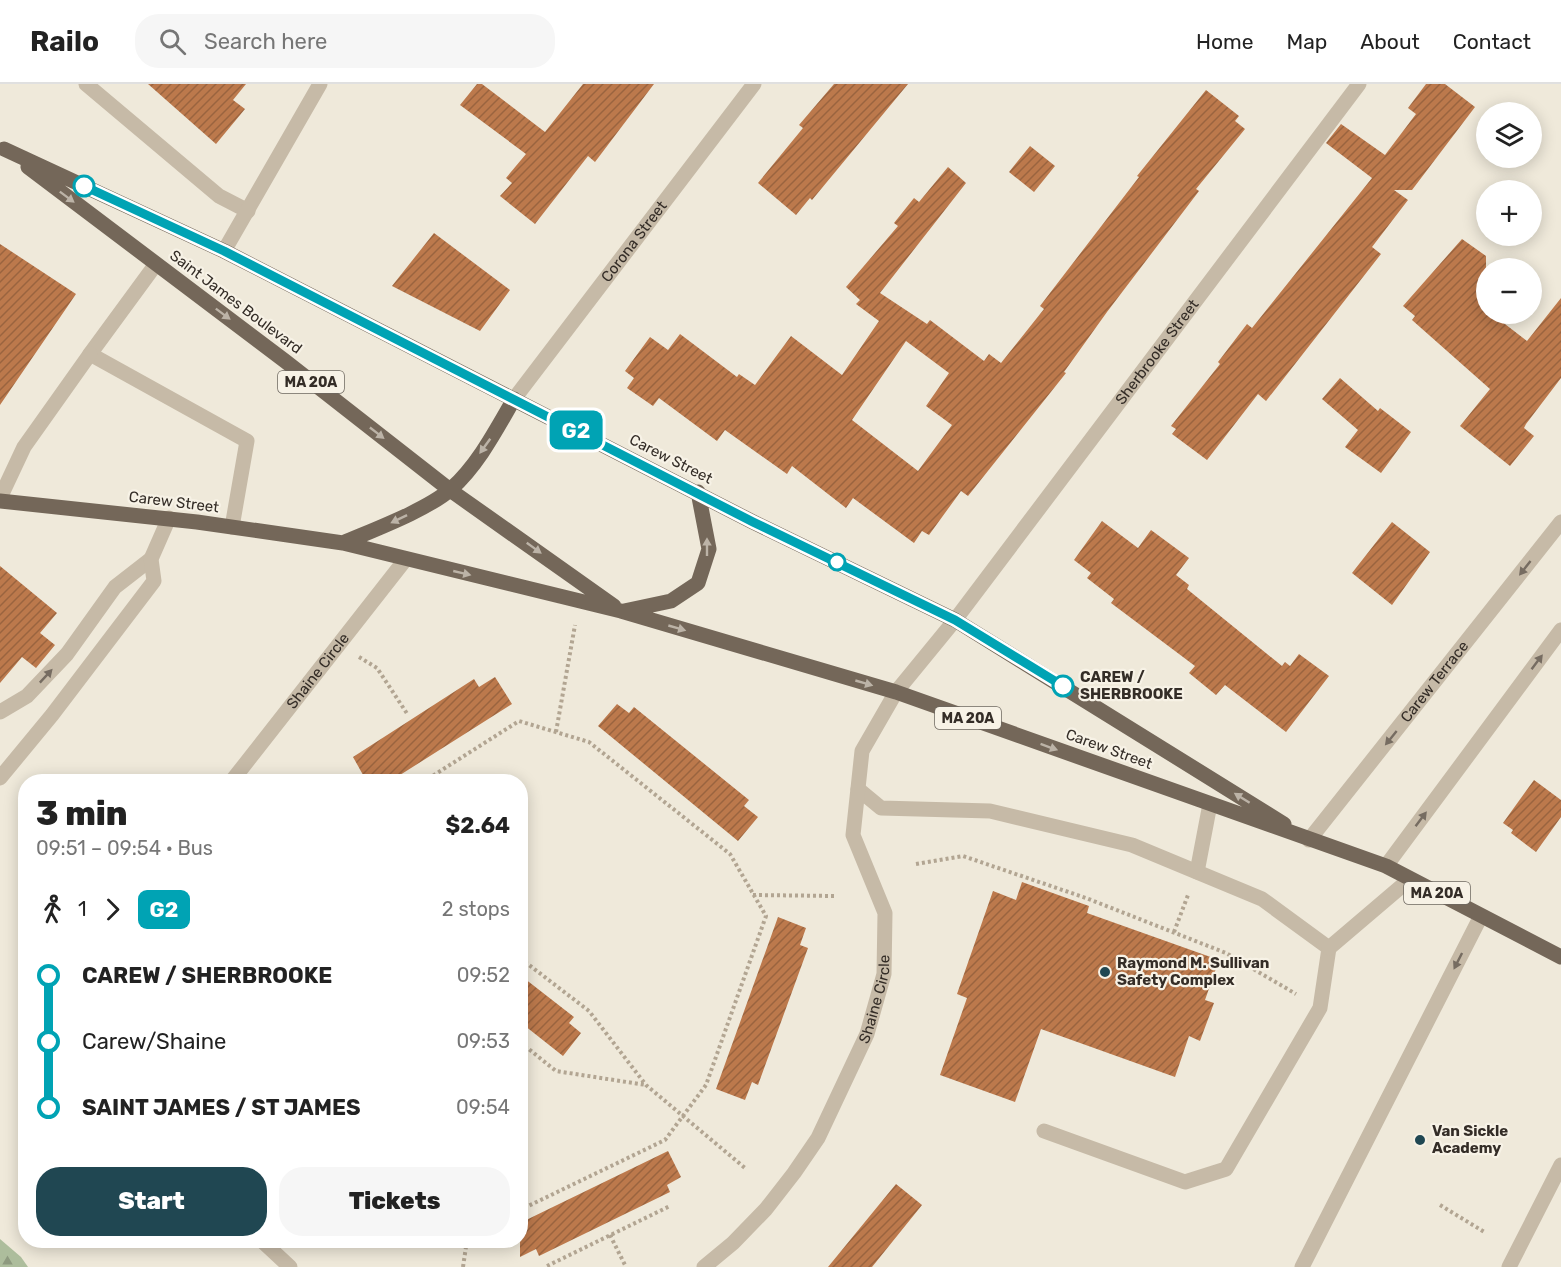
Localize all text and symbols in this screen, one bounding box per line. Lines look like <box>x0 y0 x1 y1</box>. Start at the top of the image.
search box <box>135 14 555 68</box>
text: Railo <box>30 25 99 58</box>
icon: search <box>156 25 189 58</box>
text: Search here <box>204 28 327 55</box>
text: Home <box>1196 29 1253 54</box>
text: Map <box>1286 29 1327 54</box>
text: About <box>1360 29 1420 54</box>
text: Contact <box>1453 29 1531 54</box>
map controls <box>1476 102 1542 324</box>
button: layers <box>1476 102 1542 168</box>
unlabelled marker <box>73 175 95 197</box>
button: + <box>1476 180 1542 246</box>
one-way arrow <box>59 190 75 203</box>
street label: Corona Street <box>597 197 671 286</box>
street label: Saint James Boulevard <box>166 246 306 358</box>
button: − <box>1476 258 1542 324</box>
street label: Sherbrooke Street <box>1112 296 1203 408</box>
one-way arrow <box>214 308 230 320</box>
road number: MA 20A <box>278 371 344 393</box>
line badge: G2 <box>549 410 603 450</box>
text: G2 <box>562 418 590 443</box>
one-way arrow <box>369 427 385 440</box>
street label: Carew Street <box>626 430 716 488</box>
one-way arrow <box>479 438 491 454</box>
street label: Carew Street <box>128 488 220 516</box>
one-way arrow <box>390 513 408 523</box>
one-way arrow <box>702 537 712 556</box>
one-way arrow <box>527 542 542 554</box>
unlabelled marker <box>828 553 846 571</box>
one-way arrow <box>1519 561 1531 576</box>
one-way arrow <box>453 569 472 579</box>
one-way arrow <box>668 624 686 633</box>
street label: Shaine Circle <box>283 630 353 712</box>
street label: Carew Terrace <box>1397 637 1472 726</box>
one-way arrow <box>1530 655 1542 670</box>
place label: CAREW / SHERBROOKE <box>1080 668 1183 703</box>
one-way arrow <box>38 670 52 684</box>
marker: CAREW / SHERBROOKE <box>1052 675 1074 697</box>
one-way arrow <box>856 679 874 688</box>
road number: MA 20A <box>935 707 1001 729</box>
street label: Carew Street <box>1063 725 1155 773</box>
one-way arrow <box>1385 730 1397 745</box>
one-way arrow <box>1040 742 1058 752</box>
one-way arrow <box>1234 792 1250 803</box>
text: 3 min <box>36 794 128 833</box>
text: $2.64 <box>446 812 510 839</box>
one-way arrow <box>1414 812 1426 827</box>
text: 09:51 – 09:54 · Bus <box>36 836 213 860</box>
road number: MA 20A <box>1404 882 1470 904</box>
icon: walk <box>36 893 69 926</box>
icon: forward <box>96 893 129 926</box>
text: 1 <box>78 897 87 921</box>
text: G2 <box>150 897 178 922</box>
text: 2 stops <box>442 897 510 921</box>
one-way arrow <box>1453 953 1463 970</box>
place label: Raymond M. Sullivan Safety Complex <box>1117 954 1269 989</box>
street label: Shaine Circle <box>855 955 893 1047</box>
text: CAREW / SHERBROOKE <box>82 962 332 989</box>
text: 09:52 <box>457 963 510 987</box>
marker: Raymond M. Sullivan Safety Complex <box>1098 965 1112 979</box>
text: Carew/Shaine <box>82 1028 226 1055</box>
text: 09:53 <box>456 1029 510 1053</box>
text: SAINT JAMES / ST JAMES <box>82 1094 361 1121</box>
text: 09:54 <box>456 1095 510 1119</box>
place label: Van Sickle Academy <box>1432 1122 1508 1157</box>
marker: Van Sickle Academy <box>1413 1133 1427 1147</box>
button: Start <box>36 1167 267 1236</box>
button: Tickets <box>279 1167 510 1236</box>

